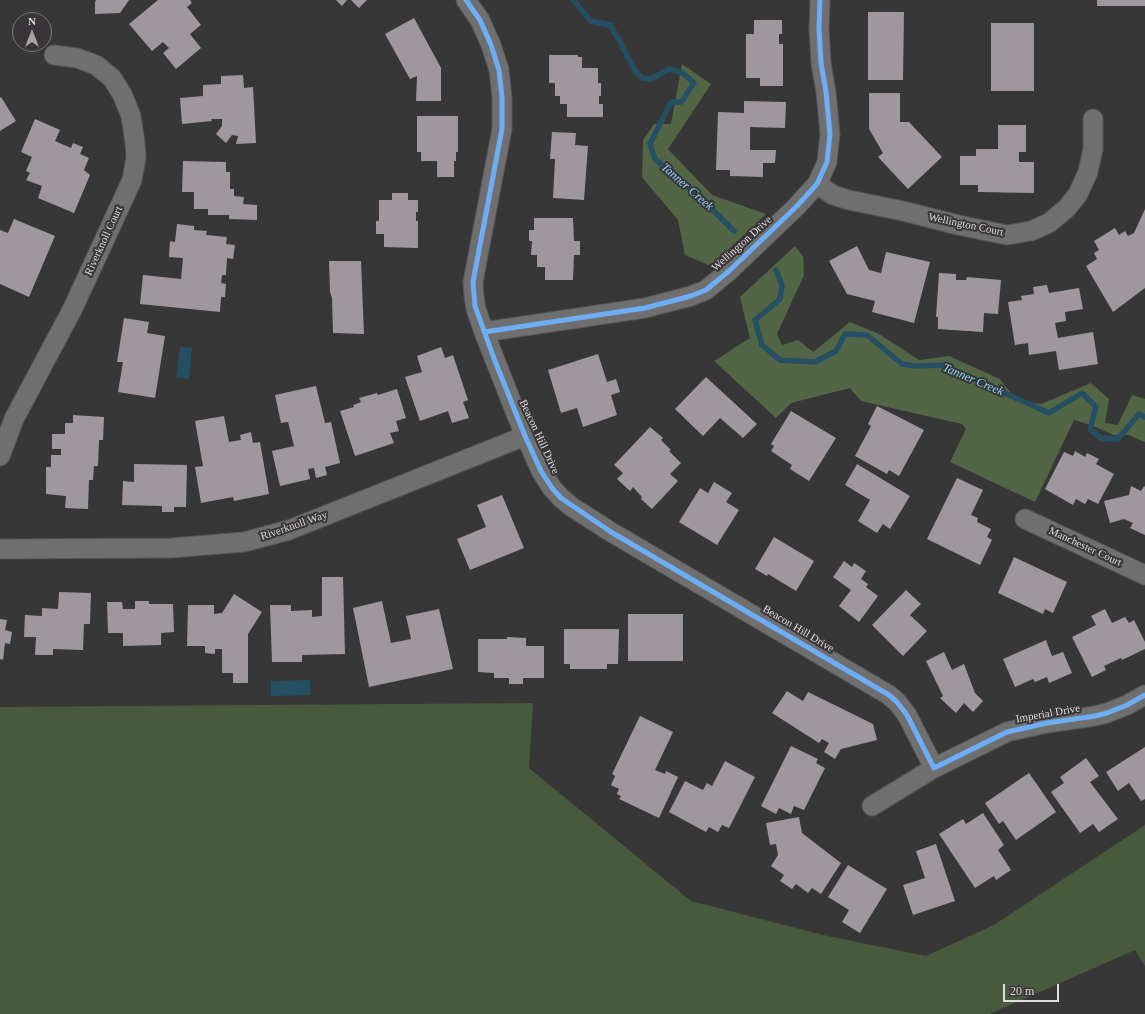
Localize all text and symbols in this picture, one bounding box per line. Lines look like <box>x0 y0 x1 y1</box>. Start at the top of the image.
north arrow <box>12 12 52 52</box>
text: N <box>28 15 36 27</box>
water label: Tanner Creek <box>658 160 716 214</box>
street label: Riverknoll Court <box>82 204 126 278</box>
street label: Wellington Court <box>927 211 1005 239</box>
street label: Wellington Drive <box>709 214 775 274</box>
water label: Tanner Creek <box>940 361 1006 399</box>
street label: Beacon Hill Drive <box>516 398 562 476</box>
street label: Riverknoll Way <box>259 508 329 544</box>
street label: Manchester Court <box>1046 524 1124 570</box>
street label: Beacon Hill Drive <box>760 603 836 655</box>
street label: Imperial Drive <box>1015 702 1081 726</box>
scale bar <box>1005 976 1061 1002</box>
text: 20 m <box>1010 984 1034 998</box>

